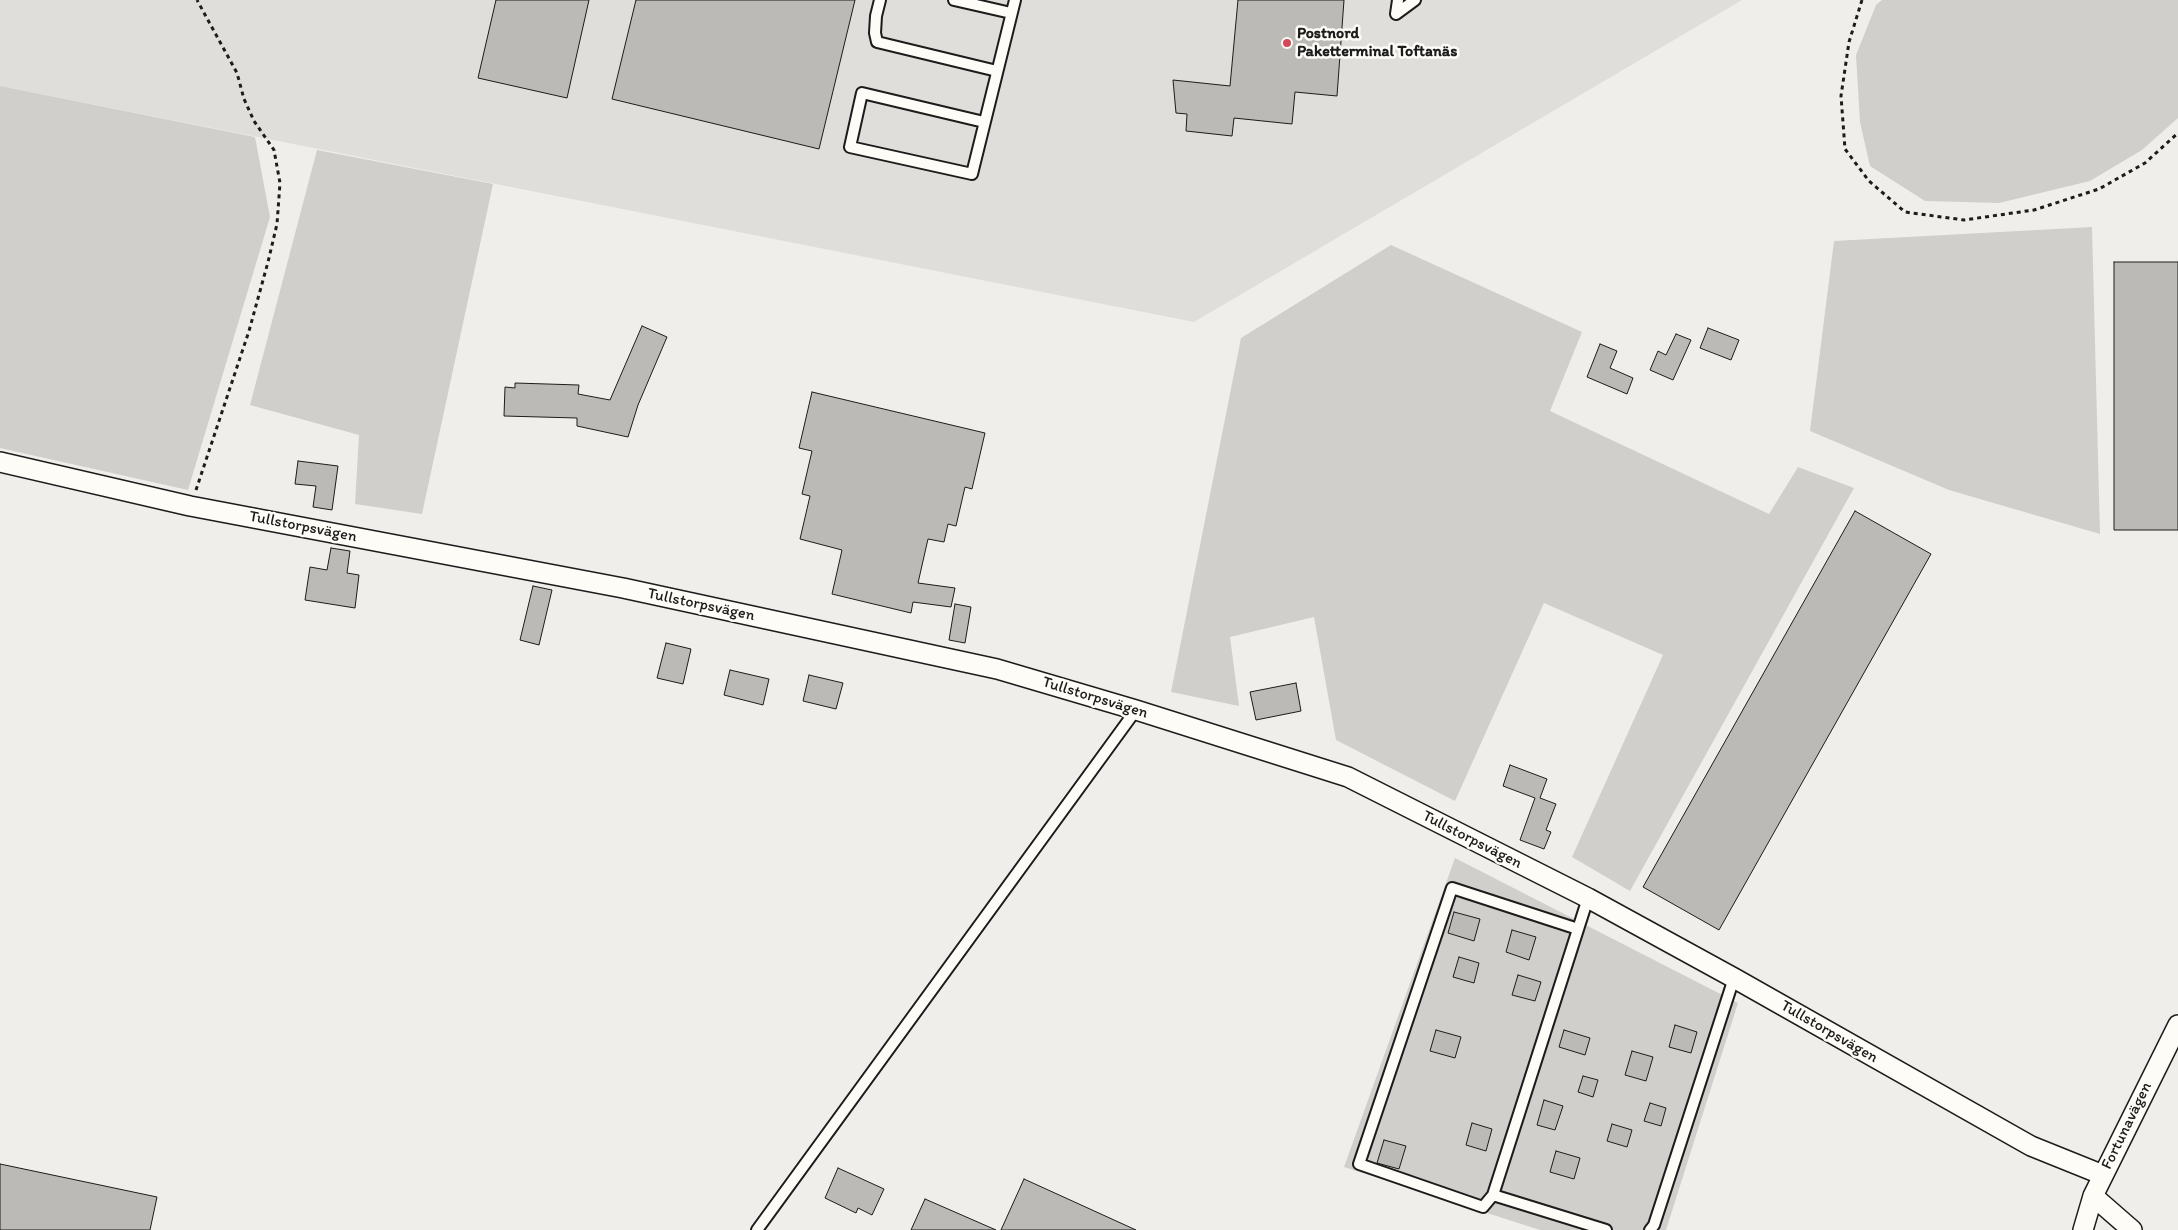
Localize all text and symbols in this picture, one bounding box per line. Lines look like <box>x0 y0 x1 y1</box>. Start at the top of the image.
place label: Postnord Paketterminal Toftanäs <box>1297 24 1457 62</box>
marker: Postnord Paketterminal Toftanäs <box>1281 37 1293 49</box>
street label: Tullstorpsvägen <box>248 507 358 547</box>
street label: Tullstorpsvägen <box>646 584 756 626</box>
street label: Tullstorpsvägen <box>1040 673 1150 723</box>
street label: Tullstorpsvägen <box>1419 807 1525 873</box>
street label: Tullstorpsvägen <box>1777 996 1881 1068</box>
street label: Fortunavägen <box>2098 1079 2156 1173</box>

